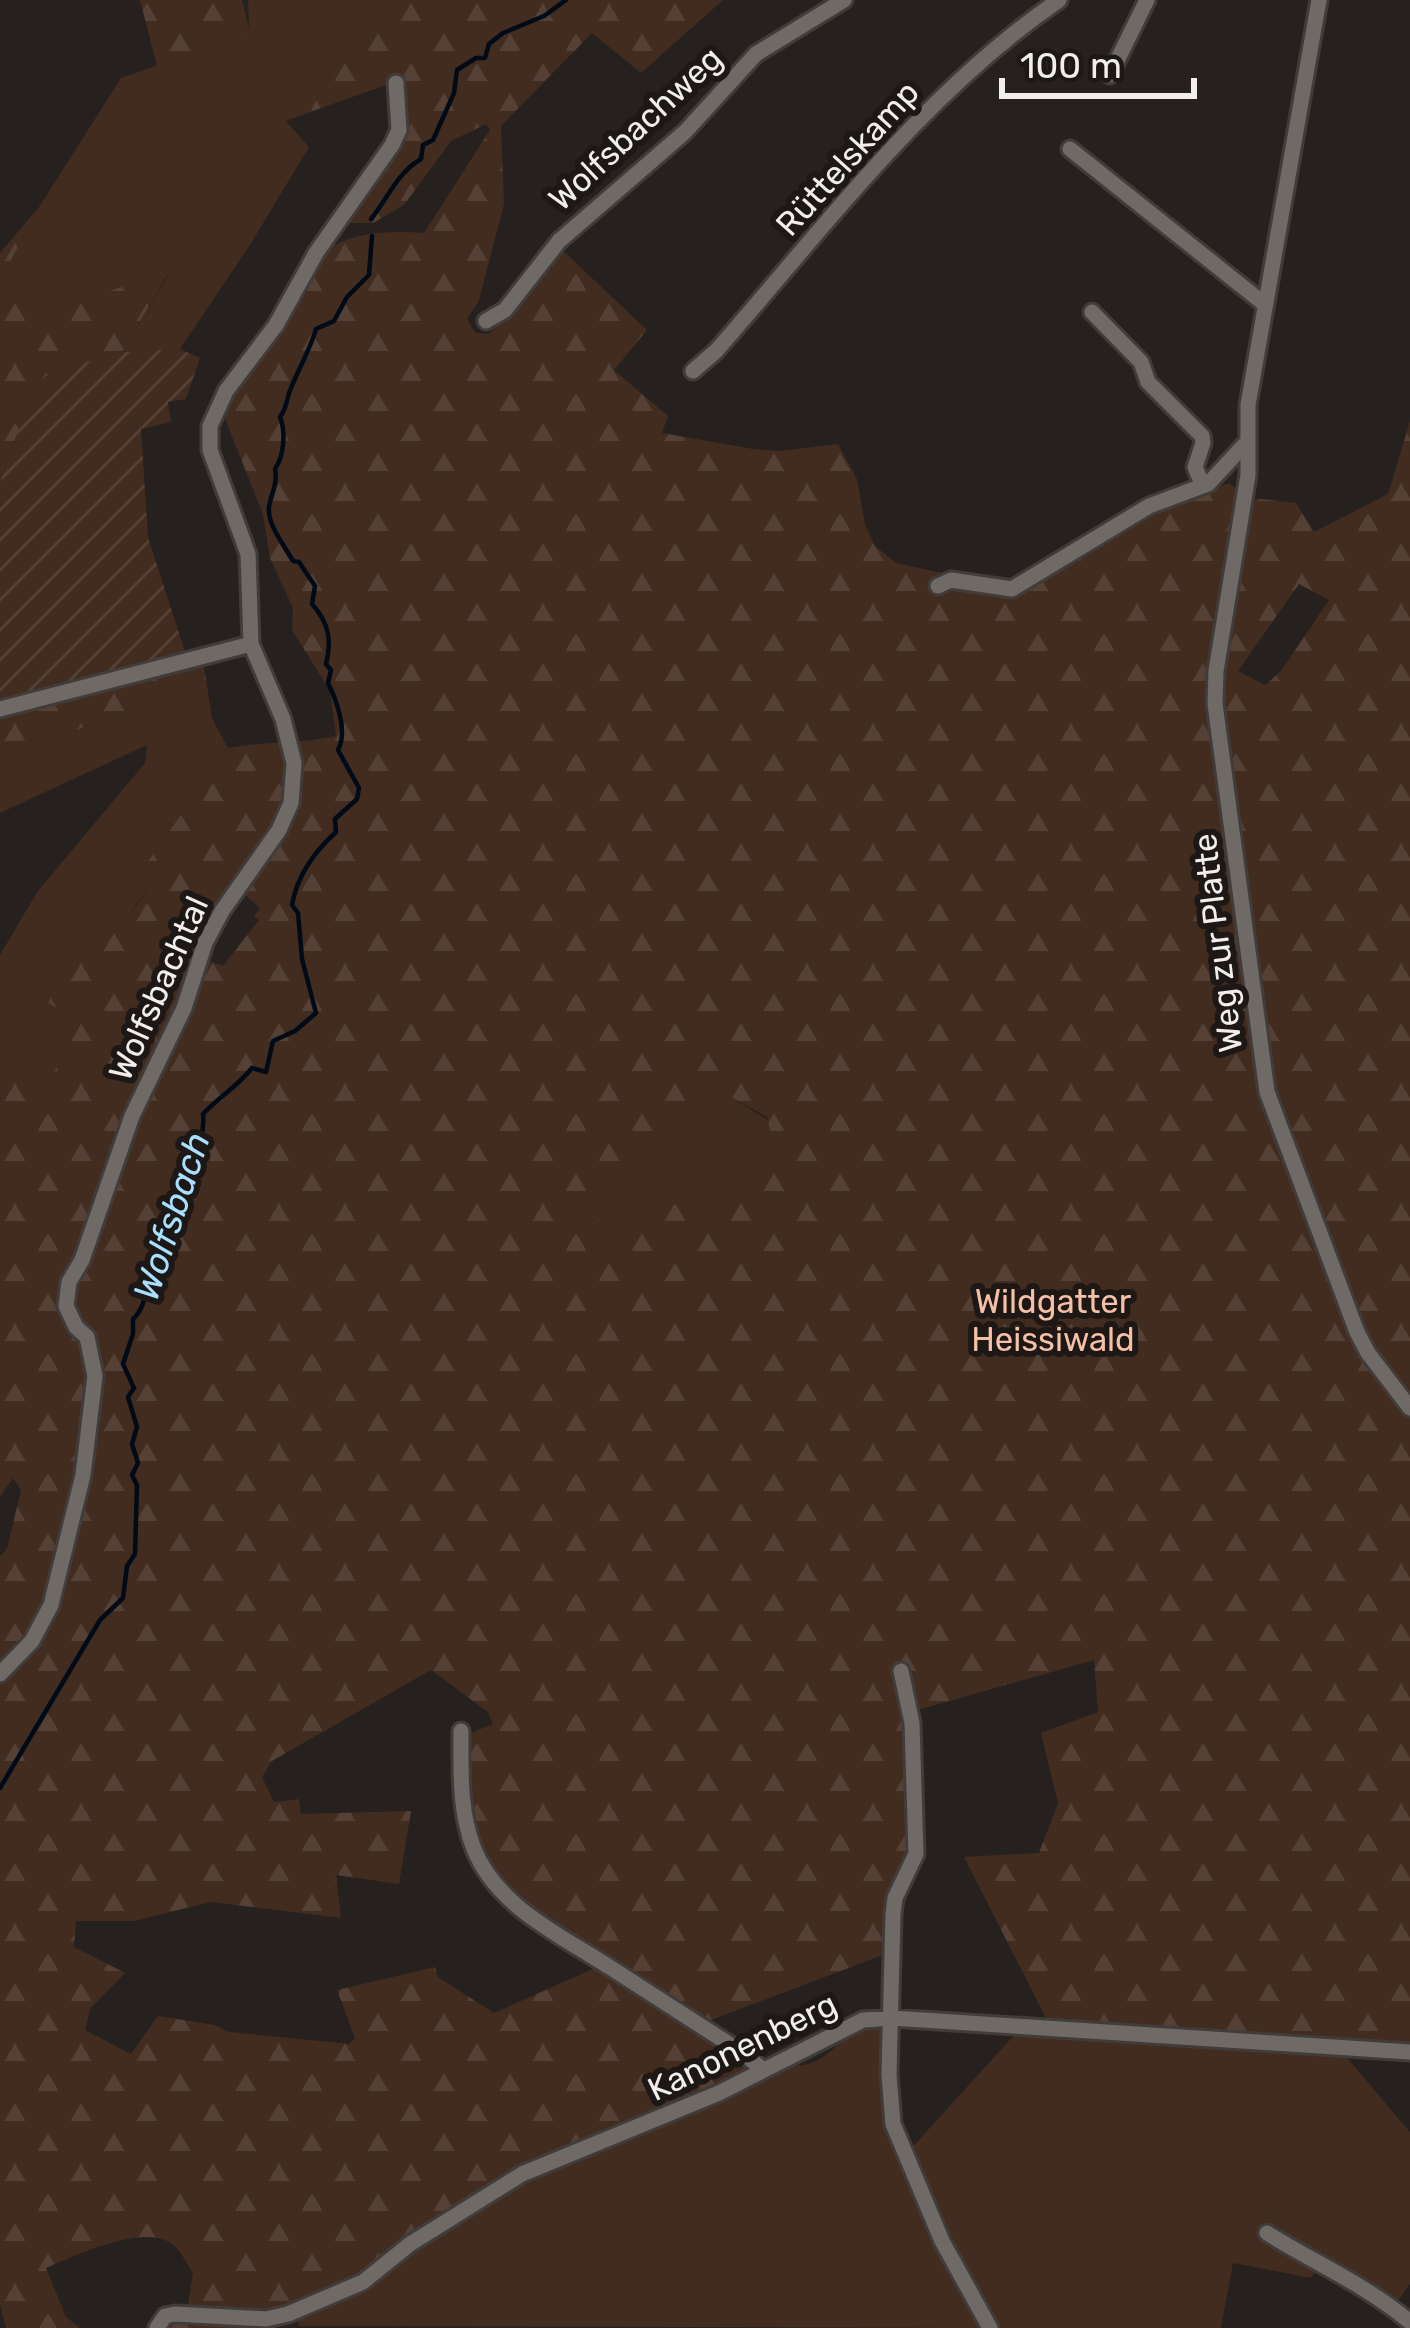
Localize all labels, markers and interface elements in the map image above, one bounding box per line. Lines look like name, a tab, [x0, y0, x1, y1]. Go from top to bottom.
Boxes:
scale bar	[1002, 24, 1194, 98]
street label: Wolfsbachweg	[541, 38, 730, 218]
text: 100 m	[1020, 44, 1122, 87]
street label: Rüttelskamp	[768, 73, 927, 244]
street label: Weg zur Platte	[1185, 831, 1250, 1055]
street label: Wolfsbachtal	[101, 890, 216, 1086]
water label: Wolfsbach	[124, 1127, 219, 1305]
park label: Wildgatter Heissiwald	[971, 1282, 1135, 1359]
street label: Kanonenberg	[641, 1984, 843, 2109]

